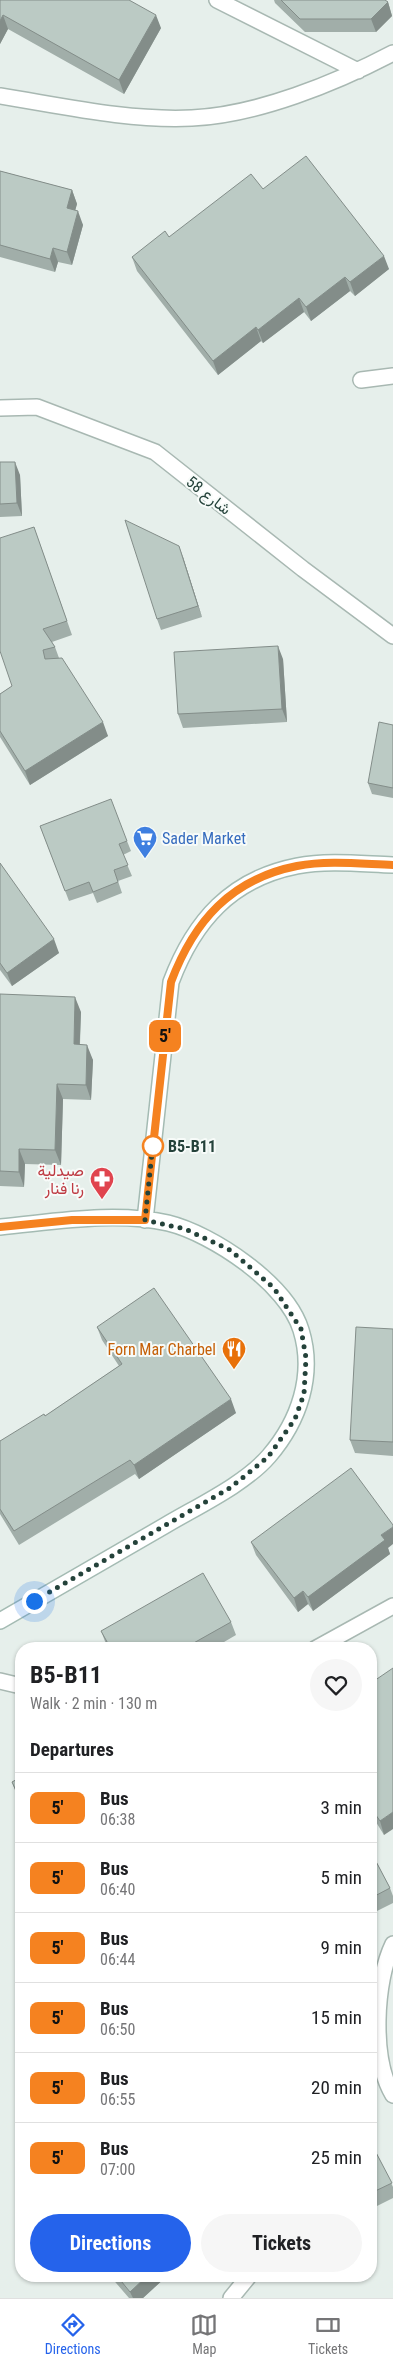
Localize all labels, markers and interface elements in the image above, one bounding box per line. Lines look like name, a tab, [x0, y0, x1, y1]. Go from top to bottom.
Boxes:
street label: شارع 58	[181, 472, 235, 520]
supermarket icon: Sader Market	[132, 825, 158, 859]
place label: Sader Market	[162, 829, 246, 848]
line badge: 5'	[142, 1020, 188, 1052]
text: 5'	[159, 1025, 171, 1046]
marker: B5-B11	[142, 1135, 164, 1157]
place label: B5-B11	[168, 1137, 216, 1156]
place label: صيدلية رنا فنار	[38, 1161, 84, 1199]
pharmacy icon: صيدلية رنا فنار	[89, 1166, 115, 1200]
restaurant icon: Forn Mar Charbel	[221, 1336, 247, 1370]
place label: Forn Mar Charbel	[107, 1340, 216, 1359]
your location	[22, 1589, 47, 1614]
button: heart	[310, 1659, 362, 1711]
text: B5-B11	[30, 1661, 102, 1689]
text: Walk · 2 min · 130 m	[30, 1694, 157, 1713]
text: Departures	[30, 1738, 114, 1761]
text: Bus	[100, 1787, 129, 1810]
text: 3 min	[320, 1796, 362, 1819]
text: 5'	[51, 1797, 64, 1818]
text: 06:38	[100, 1810, 135, 1829]
text: Bus	[100, 1857, 129, 1880]
text: 5 min	[320, 1866, 362, 1889]
text: 5'	[51, 1867, 64, 1888]
text: 06:40	[100, 1880, 135, 1899]
text: Bus	[100, 1927, 129, 1950]
text: 9 min	[320, 1936, 362, 1959]
text: 5'	[51, 1937, 64, 1958]
text: 06:44	[100, 1950, 135, 1969]
text: Bus	[100, 1997, 129, 2020]
text: 15 min	[311, 2006, 362, 2029]
text: 5'	[51, 2007, 64, 2028]
text: 06:50	[100, 2020, 135, 2039]
text: Bus	[100, 2067, 129, 2090]
text: 20 min	[311, 2076, 362, 2099]
text: 5'	[51, 2077, 64, 2098]
text: 06:55	[100, 2090, 135, 2109]
text: Bus	[100, 2137, 129, 2160]
text: 25 min	[311, 2146, 362, 2169]
text: 5'	[51, 2147, 64, 2168]
text: 07:00	[100, 2160, 135, 2179]
button: Directions	[30, 2214, 191, 2272]
button: Tickets	[201, 2214, 362, 2272]
tab: Directions	[45, 2311, 101, 2357]
tab: Map	[190, 2311, 218, 2357]
tab: Tickets	[308, 2311, 348, 2357]

